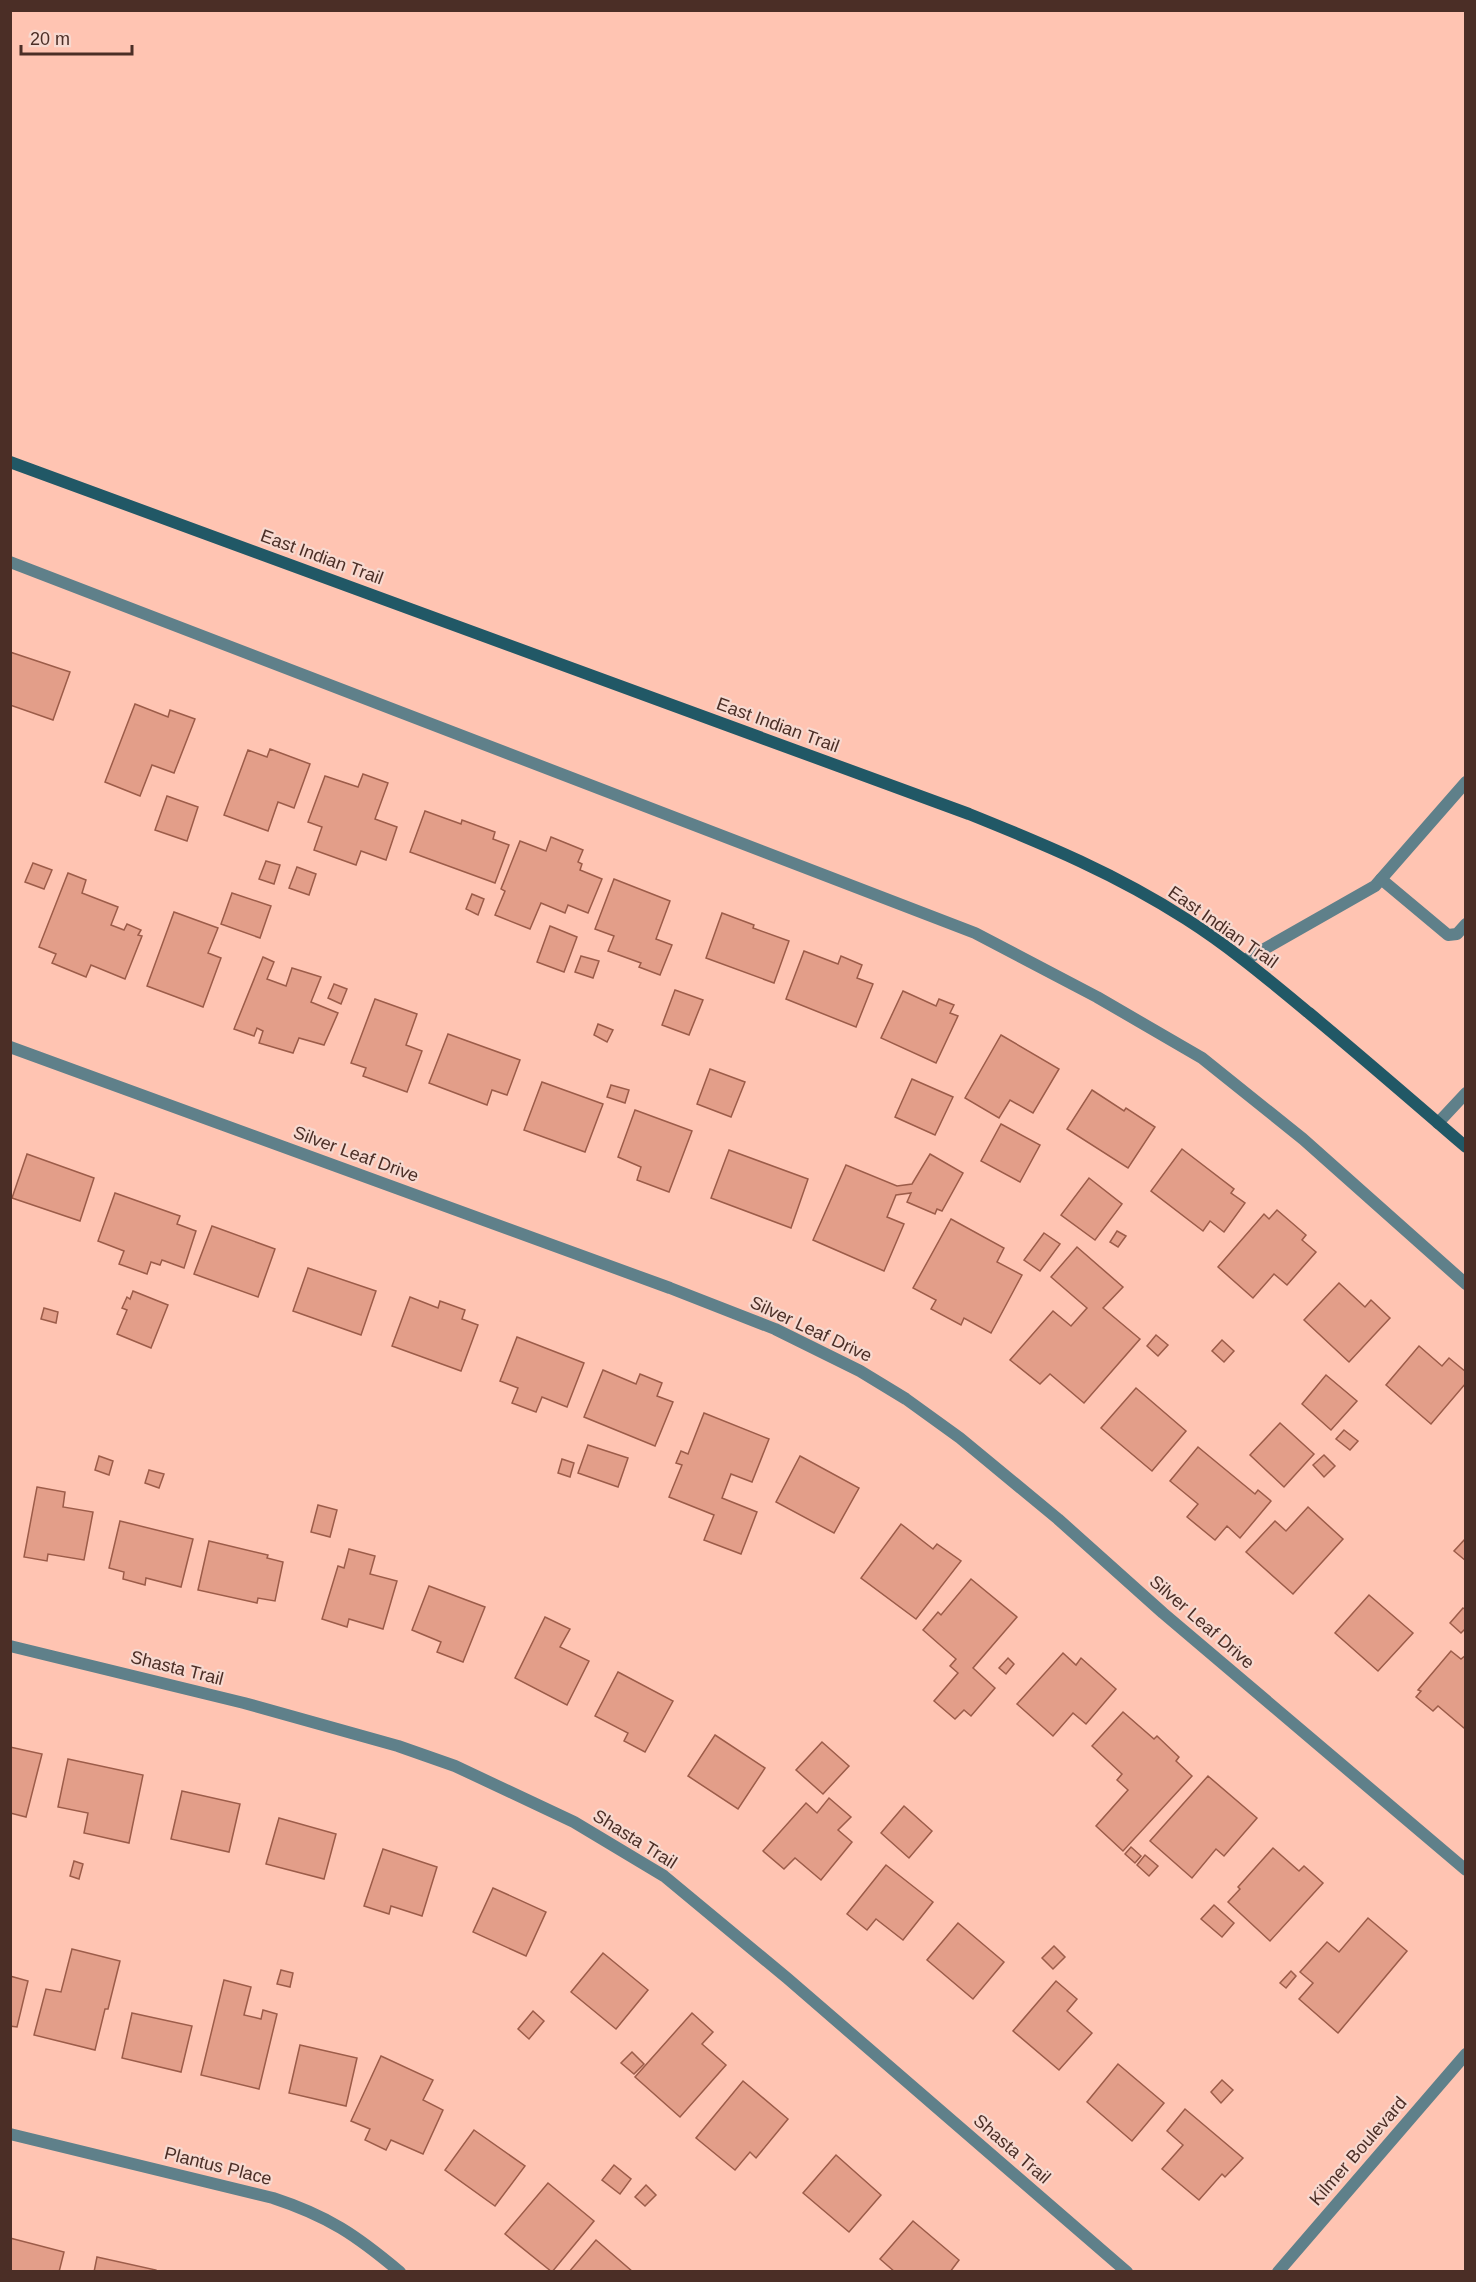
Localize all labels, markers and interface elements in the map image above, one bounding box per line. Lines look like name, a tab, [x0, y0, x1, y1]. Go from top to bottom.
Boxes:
scale bar	[21, 18, 132, 56]
text: 20 m	[30, 29, 70, 49]
street label: East Indian Trail	[258, 526, 386, 588]
street label: East Indian Trail	[714, 694, 842, 756]
street label: East Indian Trail	[1164, 882, 1282, 972]
street label: Silver Leaf Drive	[291, 1122, 421, 1186]
street label: Silver Leaf Drive	[747, 1292, 875, 1366]
street label: Silver Leaf Drive	[1146, 1571, 1258, 1673]
street label: Shasta Trail	[128, 1647, 226, 1689]
street label: Shasta Trail	[589, 1805, 681, 1873]
street label: Kilmer Boulevard	[1305, 2093, 1411, 2209]
street label: Shasta Trail	[970, 2110, 1054, 2188]
street label: Plantus Place	[162, 2143, 274, 2189]

